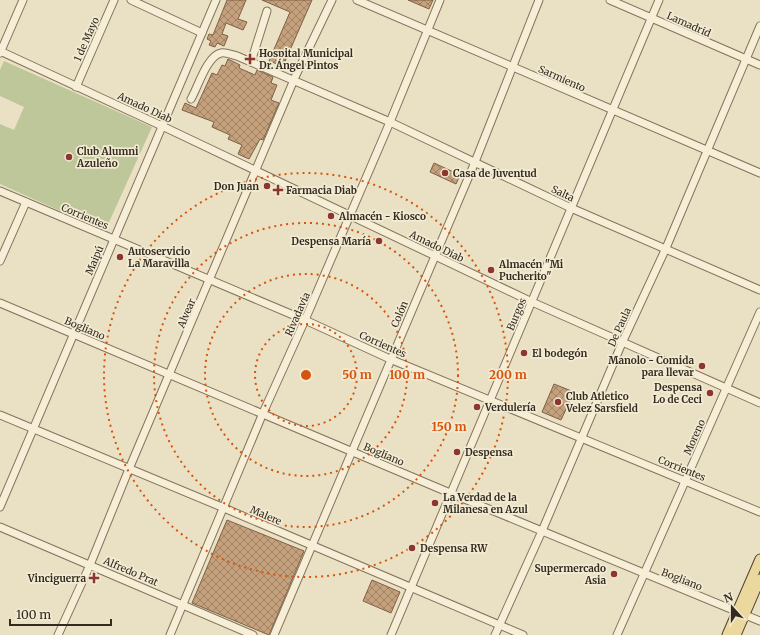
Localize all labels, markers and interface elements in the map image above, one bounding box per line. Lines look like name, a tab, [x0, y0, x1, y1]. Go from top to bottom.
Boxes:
street label: Lamadrid	[665, 9, 713, 40]
street label: 1 de Mayo	[71, 15, 102, 63]
place label: Hospital Municipal Dr. Ángel Pintos	[259, 47, 354, 72]
marker: Hospital Municipal Dr. Ángel Pintos	[244, 53, 256, 65]
street label: Sarmiento	[536, 62, 588, 95]
street label: Amado Diab	[115, 89, 174, 126]
place label: Club Alumni Azuleño	[76, 145, 139, 170]
marker: Club Alumni Azuleño	[64, 152, 74, 162]
place label: Casa de Juventud	[453, 167, 537, 180]
marker: Casa de Juventud	[440, 168, 450, 178]
place label: Don Juan	[214, 180, 259, 193]
marker: Don Juan	[262, 181, 272, 191]
street label: Salta	[549, 183, 577, 205]
place label: Farmacia Diab	[286, 184, 357, 197]
marker: Farmacia Diab	[273, 185, 283, 195]
street label: Corrientes	[59, 201, 110, 232]
place label: Almacén - Kiosco	[338, 210, 426, 223]
marker: Almacén - Kiosco	[326, 211, 336, 221]
street label: Amado Diab	[407, 227, 466, 265]
place label: Despensa María	[291, 235, 371, 248]
marker: Despensa María	[374, 236, 384, 246]
street label: Maipú	[82, 243, 106, 277]
place label: Autoservicio La Maravilla	[127, 245, 190, 270]
marker: Autoservicio La Maravilla	[115, 252, 125, 262]
place label: Almacén "Mi Pucherito"	[498, 258, 564, 283]
marker: Almacén "Mi Pucherito"	[486, 265, 496, 275]
street label: Rivadavia	[282, 290, 313, 338]
street label: Alvear	[174, 296, 199, 331]
street label: Burgos	[504, 296, 529, 332]
street label: Colón	[388, 299, 411, 329]
street label: De Paula	[605, 305, 634, 349]
street label: Bogliano	[62, 314, 107, 343]
street label: Corrientes	[357, 328, 408, 361]
place label: El bodegón	[532, 347, 587, 360]
marker: El bodegón	[519, 348, 529, 358]
place label: Manolo - Comida para llevar	[608, 354, 694, 379]
marker: Manolo - Comida para llevar	[697, 361, 707, 371]
text: 50 m	[342, 367, 372, 382]
text: 100 m	[389, 367, 425, 382]
text: 200 m	[489, 367, 527, 382]
centre of rings	[299, 368, 313, 382]
place label: Despensa Lo de Ceci	[653, 381, 703, 406]
marker: Despensa Lo de Ceci	[705, 388, 715, 398]
place label: Club Atletico Velez Sarsfield	[565, 390, 638, 415]
marker: Club Atletico Velez Sarsfield	[553, 397, 563, 407]
place label: Verdulería	[484, 401, 536, 414]
marker: Verdulería	[472, 402, 482, 412]
street label: Moreno	[681, 417, 708, 457]
text: 150 m	[432, 419, 467, 434]
street label: Bogliano	[361, 440, 406, 469]
place label: Despensa	[465, 446, 513, 459]
marker: Despensa	[452, 447, 462, 457]
street label: Corrientes	[656, 453, 708, 484]
place label: La Verdad de la Milanesa en Azul	[443, 491, 529, 516]
marker: La Verdad de la Milanesa en Azul	[430, 498, 440, 508]
street label: Malere	[248, 503, 284, 528]
place label: Despensa RW	[420, 542, 488, 555]
marker: Despensa RW	[407, 543, 417, 553]
street label: Alfredo Prat	[101, 554, 160, 589]
place label: Supermercado Asia	[534, 562, 606, 587]
street label: Bogliano	[659, 565, 704, 594]
marker: Supermercado Asia	[609, 569, 619, 579]
place label: Vinciguerra	[27, 572, 86, 585]
marker: Vinciguerra	[89, 573, 99, 583]
north arrow	[712, 587, 752, 627]
text: N	[722, 589, 735, 606]
scale bar	[10, 601, 111, 627]
text: 100 m	[16, 607, 51, 622]

